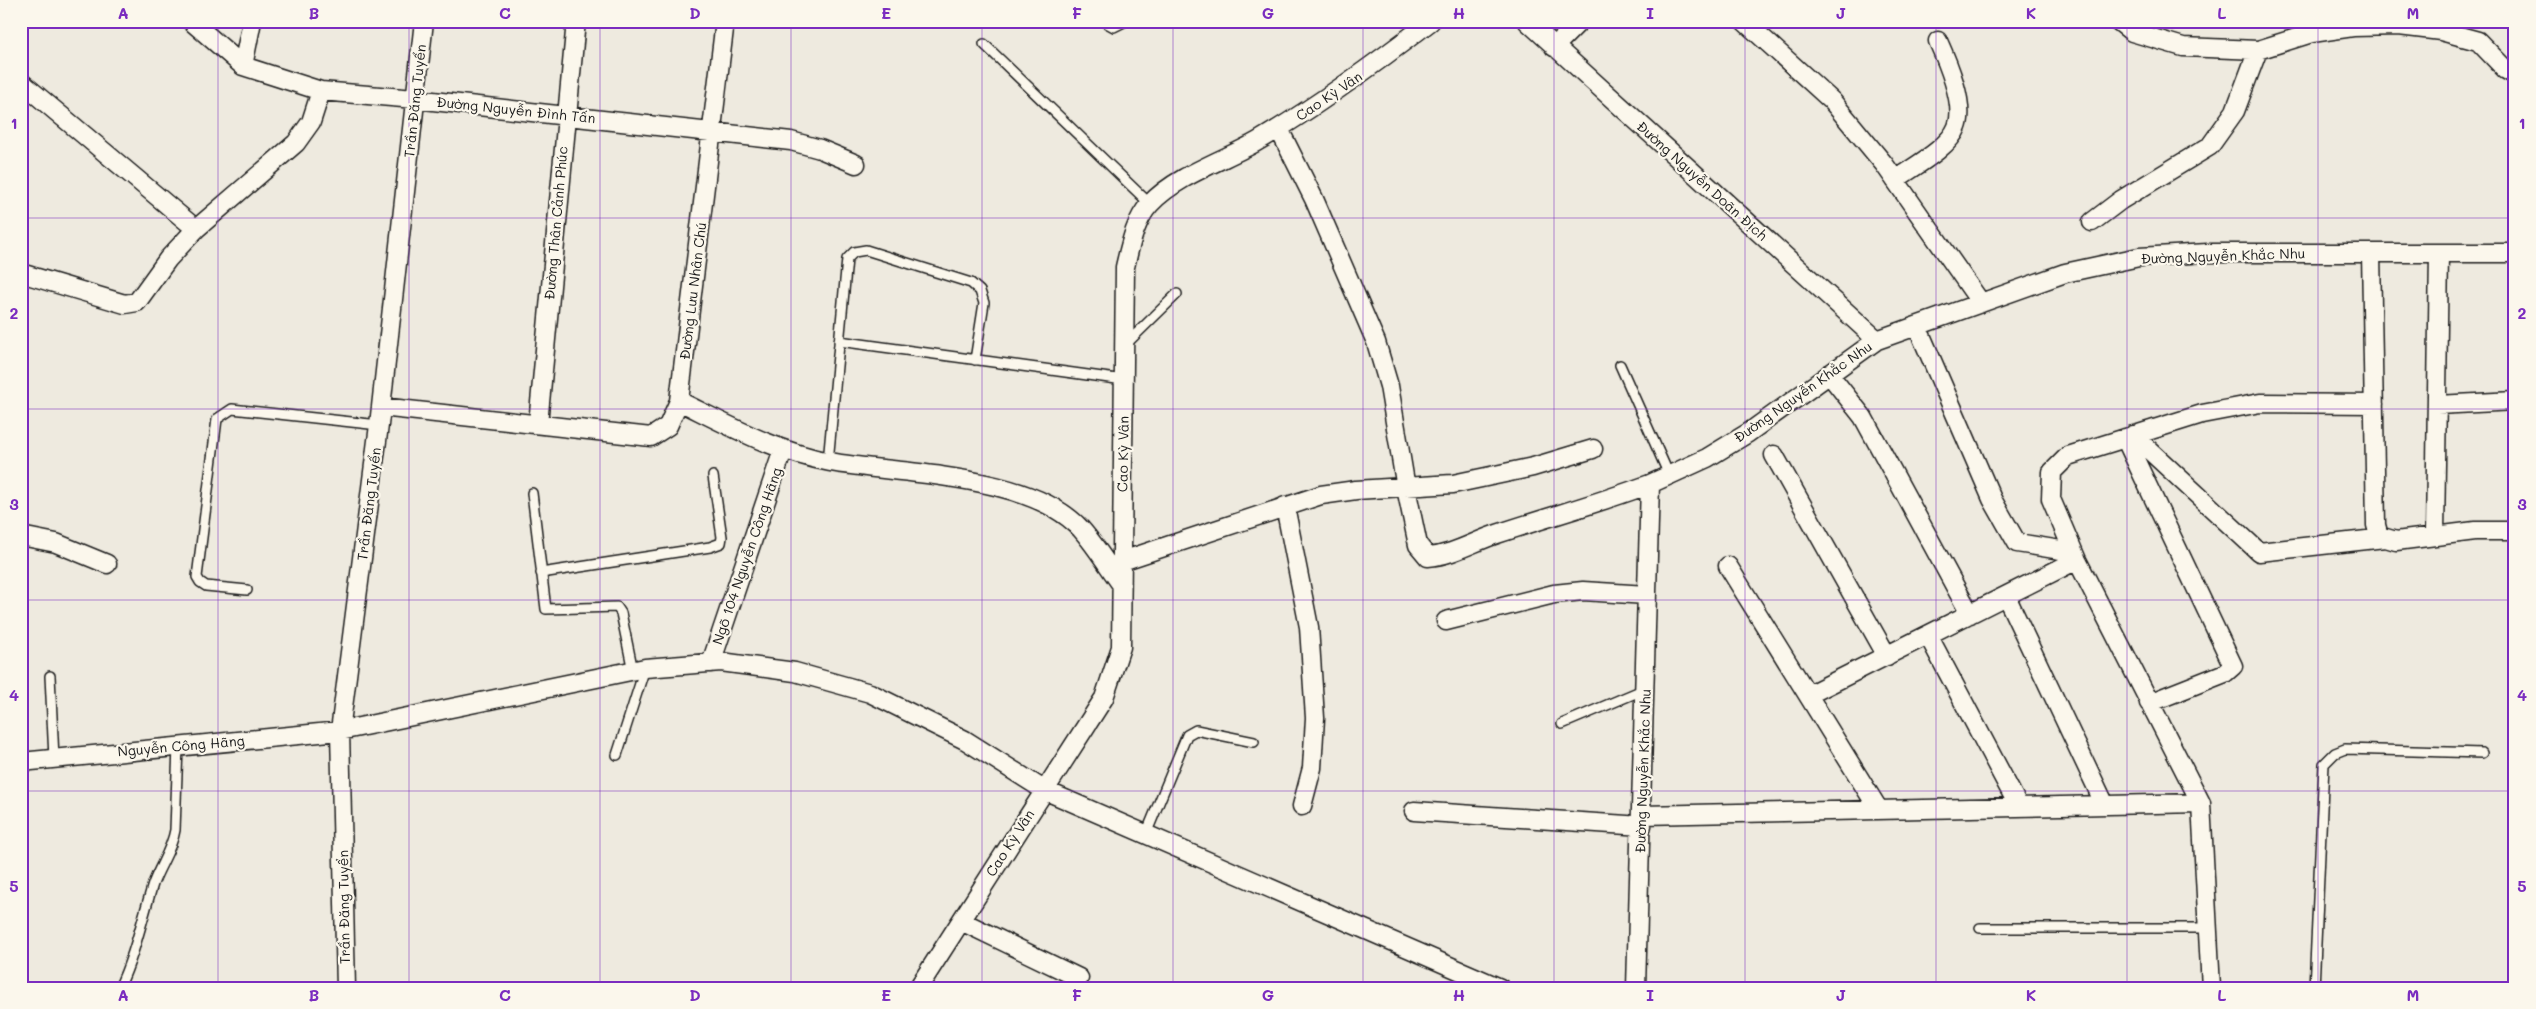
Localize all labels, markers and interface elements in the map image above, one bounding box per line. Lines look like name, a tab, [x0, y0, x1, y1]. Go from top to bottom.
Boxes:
text: A	[117, 2, 129, 23]
text: B	[309, 2, 319, 23]
text: C	[499, 2, 511, 23]
text: D	[689, 2, 701, 23]
text: E	[881, 2, 891, 23]
text: F	[1072, 2, 1082, 23]
text: G	[1262, 2, 1274, 23]
text: H	[1453, 2, 1465, 23]
text: I	[1646, 2, 1654, 23]
text: J	[1836, 2, 1846, 23]
text: K	[2026, 2, 2036, 23]
text: L	[2217, 2, 2227, 23]
text: M	[2407, 2, 2419, 23]
street label: Trần Đăng Tuyển	[399, 43, 430, 159]
street label: Cao Kỳ Vân	[1292, 66, 1366, 125]
street label: Đường Nguyễn Đình Tấn	[436, 92, 596, 127]
text: 1	[10, 112, 18, 133]
text: 1	[2518, 112, 2526, 133]
street label: Đường Nguyễn Doãn Địch	[1633, 117, 1772, 245]
street label: Đường Thân Cảnh Phúc	[539, 145, 572, 301]
street label: Đường Lưu Nhân Chú	[675, 221, 710, 361]
street label: Đường Nguyễn Khắc Nhu	[2140, 243, 2305, 268]
text: 2	[10, 302, 19, 323]
text: 2	[2518, 302, 2527, 323]
street label: Đường Nguyễn Khắc Nhu	[1730, 337, 1876, 447]
street label: Cao Kỳ Vân	[1112, 416, 1133, 492]
street label: Trần Đăng Tuyển	[352, 446, 385, 562]
street label: Ngõ 104 Nguyễn Công Hãng	[707, 465, 786, 647]
text: 3	[9, 493, 19, 514]
text: 3	[2517, 493, 2527, 514]
text: 4	[9, 684, 19, 705]
text: 4	[2517, 684, 2527, 705]
street label: Đường Nguyễn Khắc Nhu	[1630, 688, 1655, 853]
street label: Nguyễn Công Hãng	[117, 730, 245, 761]
street label: Cao Kỳ Vân	[981, 806, 1038, 880]
street label: Trần Đăng Tuyển	[333, 850, 354, 964]
text: 5	[9, 875, 19, 896]
text: 5	[2517, 875, 2527, 896]
text: A	[117, 984, 129, 1005]
text: B	[309, 984, 319, 1005]
text: C	[499, 984, 511, 1005]
text: D	[689, 984, 701, 1005]
text: E	[881, 984, 891, 1005]
text: F	[1072, 984, 1082, 1005]
text: G	[1262, 984, 1274, 1005]
text: H	[1453, 984, 1465, 1005]
text: I	[1646, 984, 1654, 1005]
text: J	[1836, 984, 1846, 1005]
text: K	[2026, 984, 2036, 1005]
text: L	[2217, 984, 2227, 1005]
text: M	[2407, 984, 2419, 1005]

